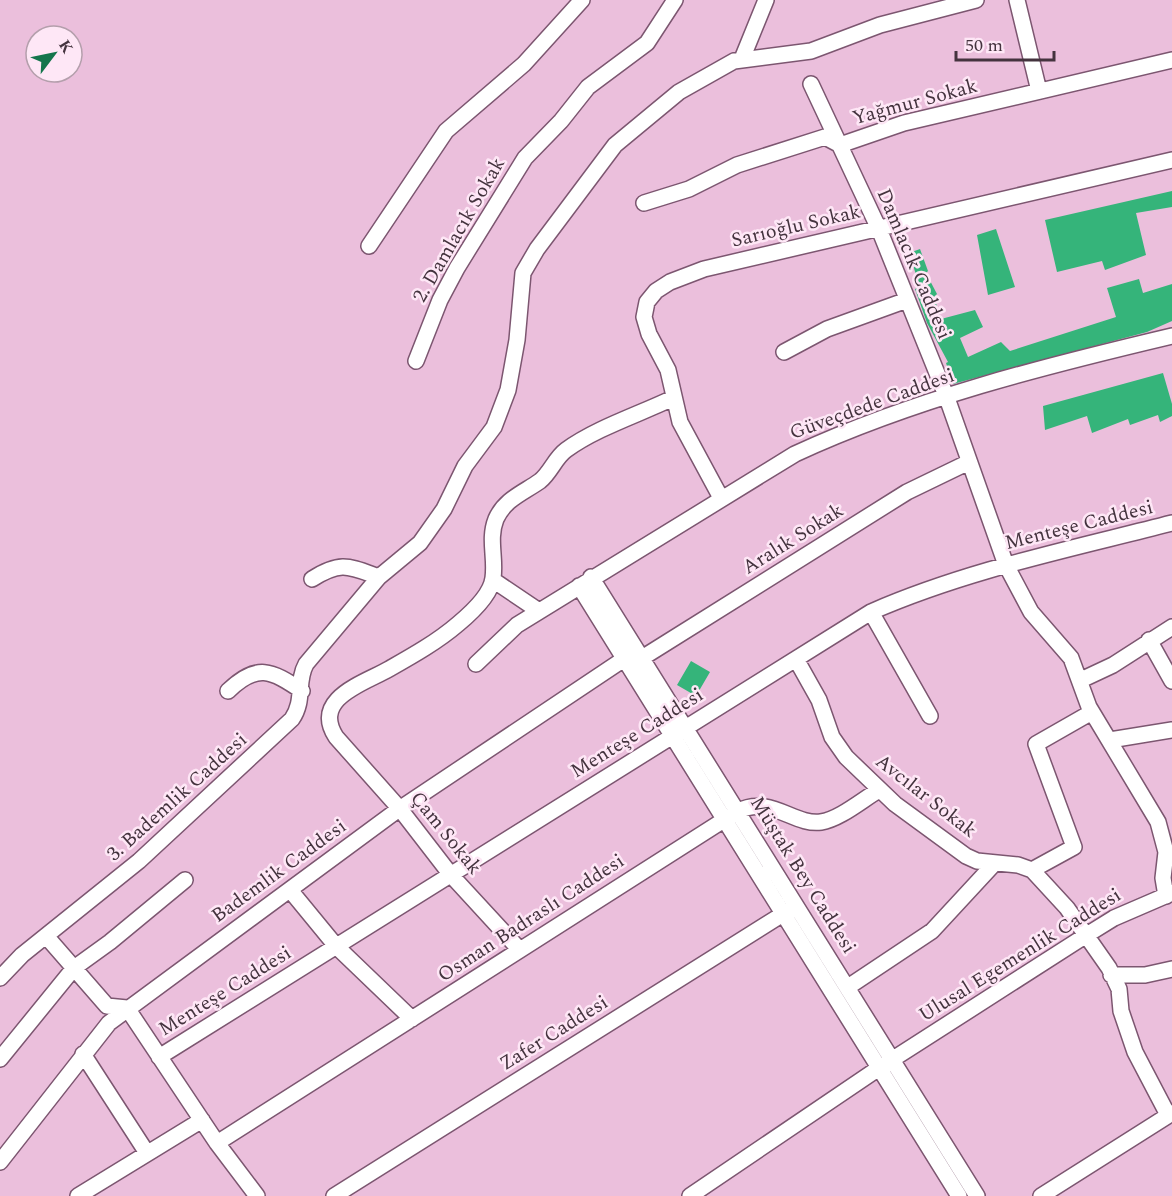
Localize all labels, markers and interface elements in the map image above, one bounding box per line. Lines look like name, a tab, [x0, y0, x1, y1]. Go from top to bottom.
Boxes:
north arrow	[24, 24, 84, 84]
scale bar	[956, 24, 1054, 62]
text: 50 m	[965, 32, 1003, 59]
text: K	[52, 35, 80, 59]
street label: Yağmur Sokak	[849, 71, 981, 133]
street label: 2. Damlacık Sokak	[405, 152, 513, 308]
street label: Damlacık Caddesi	[869, 184, 959, 344]
street label: Sarıoğlu Sokak	[728, 197, 864, 255]
street label: Güveçdede Caddesi	[785, 360, 959, 448]
street label: Menteşe Caddesi	[1002, 492, 1156, 558]
street label: Aralık Sokak	[736, 496, 850, 582]
street label: Menteşe Caddesi	[565, 680, 709, 786]
street label: 3. Bademlik Caddesi	[100, 725, 254, 869]
street label: Avcılar Sokak	[869, 747, 983, 845]
street label: Çam Sokak	[403, 785, 489, 881]
street label: Müştak Bey Caddesi	[742, 790, 864, 960]
street label: Bademlik Caddesi	[205, 812, 353, 930]
street label: Osman Badraslı Caddesi	[432, 846, 630, 990]
street label: Ulusal Egemenlik Caddesi	[913, 880, 1127, 1030]
street label: Menteşe Caddesi	[153, 938, 297, 1044]
street label: Zafer Caddesi	[494, 988, 614, 1078]

